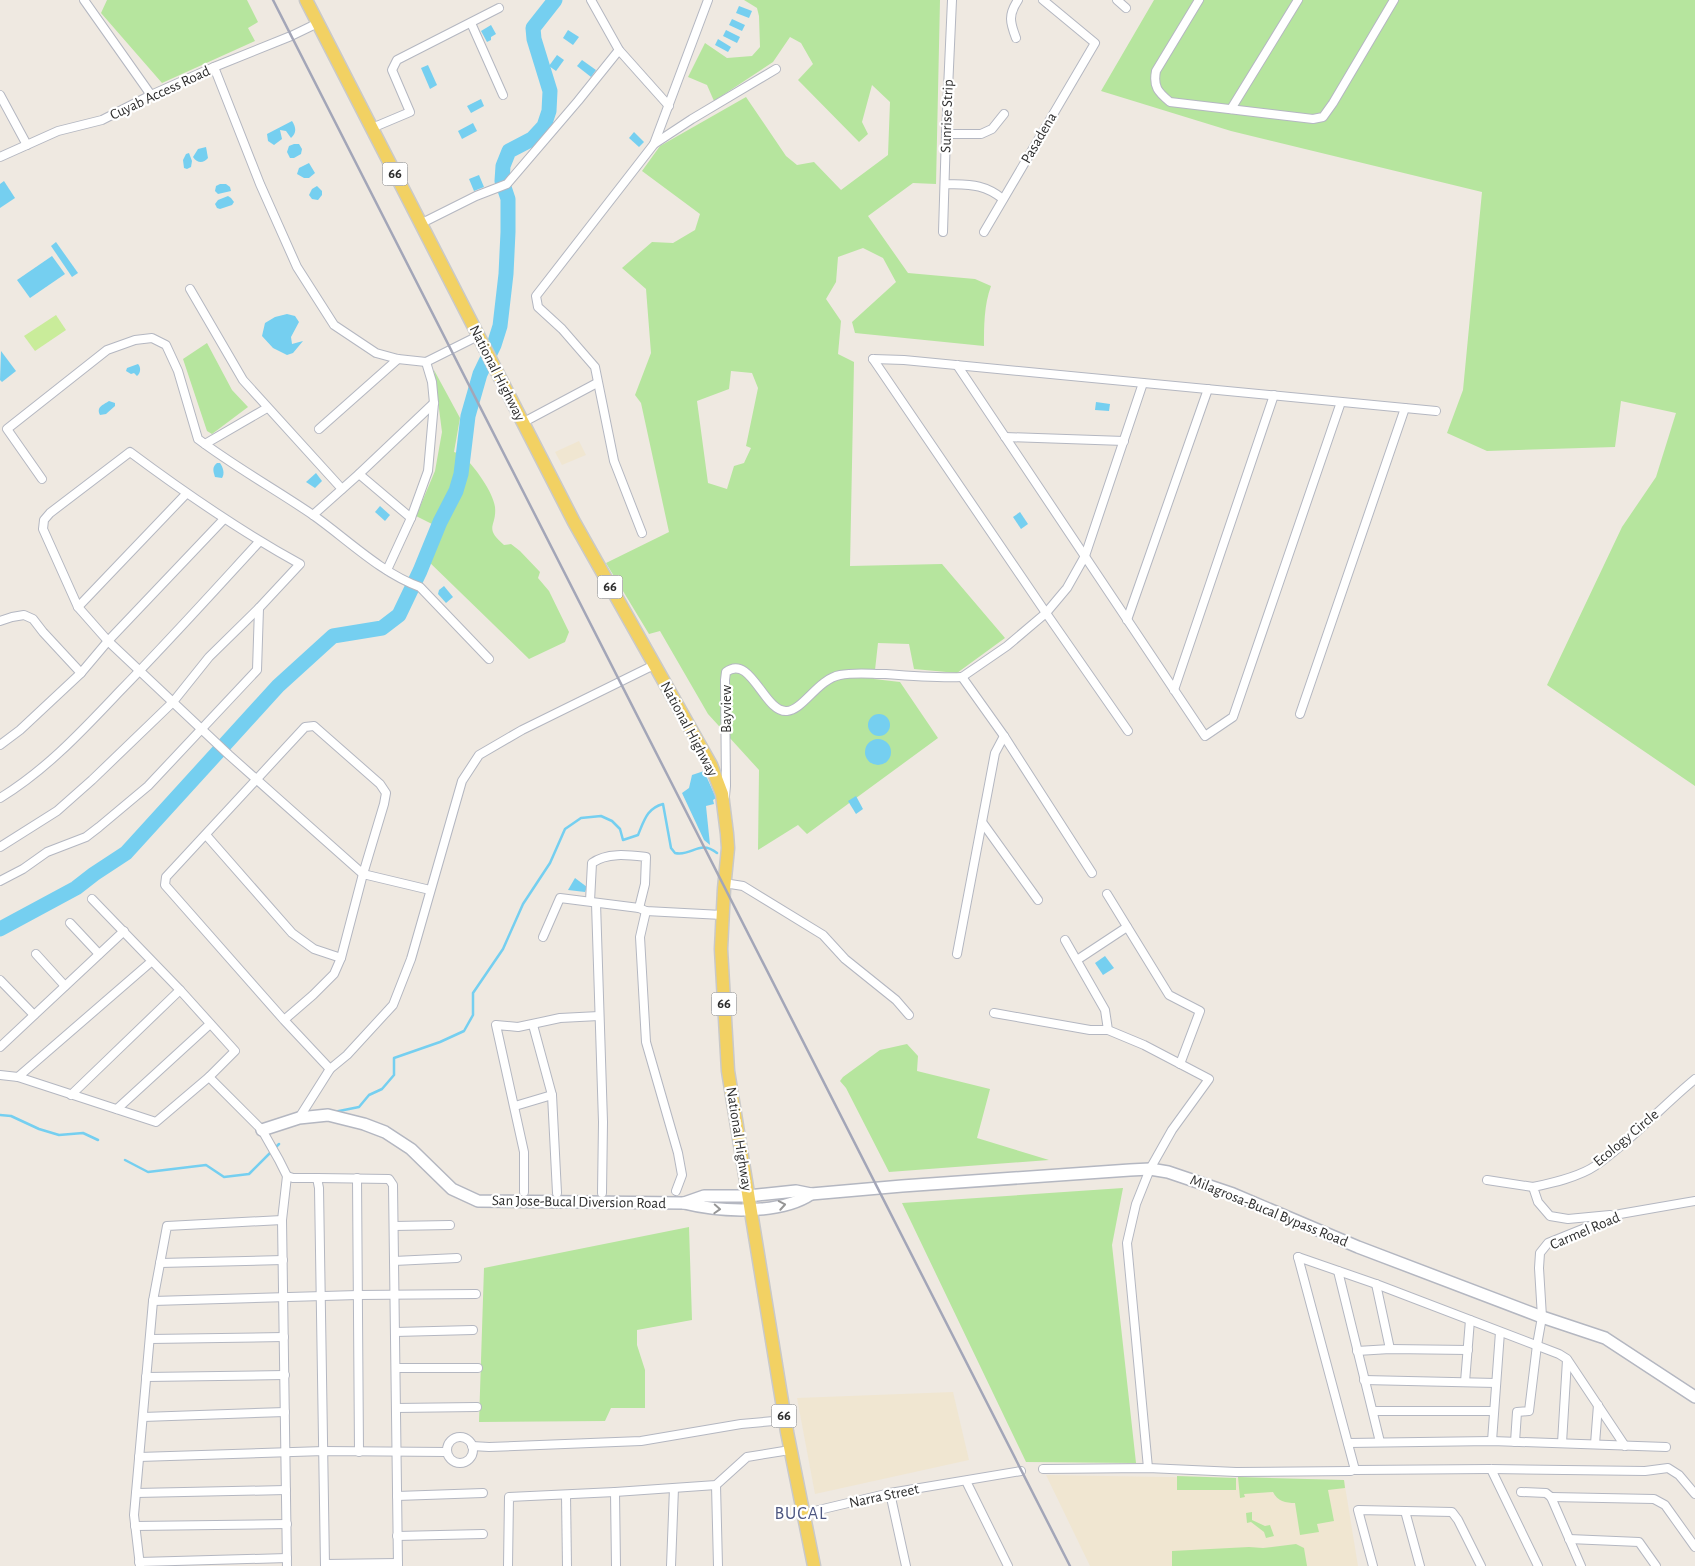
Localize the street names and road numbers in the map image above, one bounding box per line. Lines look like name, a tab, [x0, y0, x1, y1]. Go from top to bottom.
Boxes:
street label: Cuyab Access Road	[108, 63, 213, 123]
street label: Sunrise Strip	[938, 79, 956, 153]
street label: Pasadena	[1018, 110, 1060, 166]
road number: 66	[382, 162, 408, 185]
street label: National Highway	[466, 323, 528, 424]
road number: 66	[598, 576, 622, 598]
street label: National Highway	[658, 679, 721, 779]
street label: Bayview	[719, 685, 734, 733]
road number: 66	[712, 992, 736, 1016]
street label: National Highway	[723, 1086, 755, 1193]
street label: Ecology Circle	[1591, 1107, 1661, 1169]
street label: Milagrosa-Bucal Bypass Road	[1188, 1172, 1350, 1250]
street label: San Jose-Bucal Diversion Road	[492, 1193, 666, 1211]
street label: Carmel Road	[1548, 1209, 1622, 1252]
road number: 66	[772, 1404, 796, 1428]
street label: Narra Street	[848, 1481, 920, 1511]

